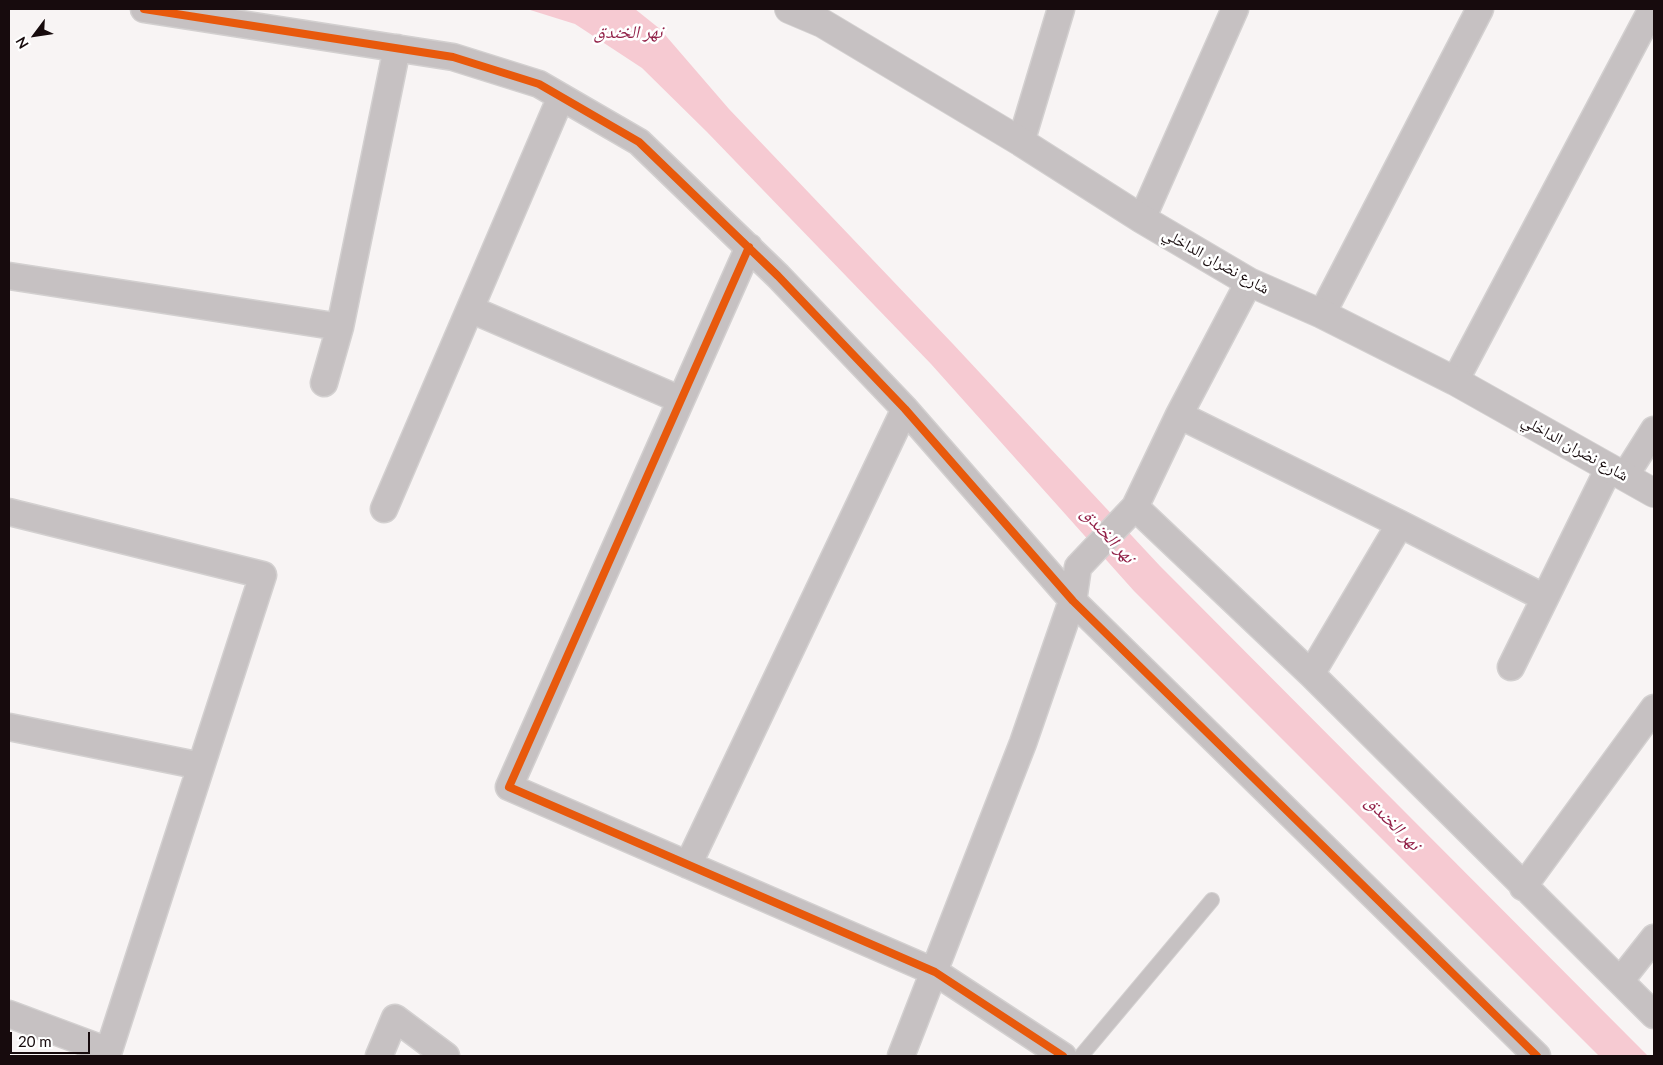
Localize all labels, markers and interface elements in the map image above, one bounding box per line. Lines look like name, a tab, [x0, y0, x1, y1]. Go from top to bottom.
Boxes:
north arrow	[10, 10, 60, 60]
water label: نهر الخندق	[594, 21, 662, 43]
text: N	[12, 34, 32, 52]
street label: شارع نضران الداخلي	[1159, 224, 1273, 298]
street label: شارع نضران الداخلي	[1518, 411, 1632, 485]
water label: نهر الخندق	[1077, 502, 1139, 568]
water label: نهر الخندق	[1361, 791, 1425, 855]
scale bar	[12, 1022, 92, 1054]
text: 20 m	[18, 1032, 52, 1050]

